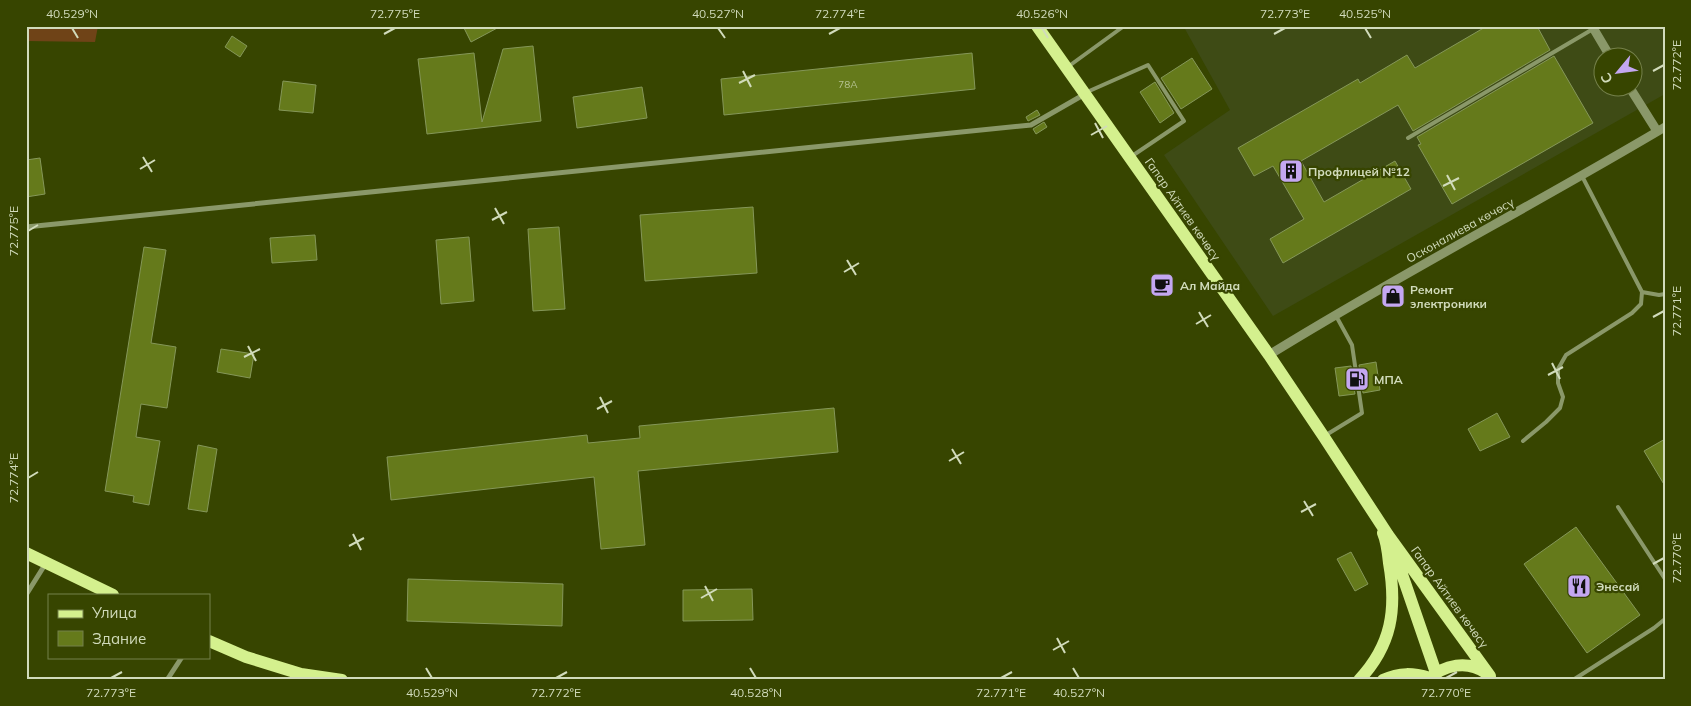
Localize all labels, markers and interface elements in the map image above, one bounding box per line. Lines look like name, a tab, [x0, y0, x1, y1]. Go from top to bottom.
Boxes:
text: 40.529°N	[46, 6, 98, 21]
text: 72.775°E	[370, 6, 420, 21]
text: 40.527°N	[692, 6, 744, 21]
text: 72.774°E	[815, 6, 865, 21]
text: 40.526°N	[1016, 6, 1068, 21]
text: 72.773°E	[1260, 6, 1310, 21]
text: 40.525°N	[1339, 6, 1391, 21]
text: 72.772°E	[1669, 40, 1684, 90]
north arrow	[1594, 48, 1644, 98]
text: С	[1596, 70, 1617, 87]
house number: 78А	[838, 78, 858, 91]
street label: Гапар Айтиев көчөсү	[1142, 155, 1224, 264]
building icon: Профлицей №12	[1278, 158, 1304, 184]
place label: Профлицей №12	[1308, 164, 1410, 179]
street label: Осконалиева көчөсү	[1403, 194, 1517, 266]
text: 72.775°E	[6, 206, 21, 256]
cafe icon: Ал Майда	[1149, 272, 1175, 298]
place label: Ал Майда	[1180, 278, 1240, 293]
place label: Ремонт электроники	[1410, 282, 1487, 311]
shop icon: Ремонт электроники	[1380, 283, 1406, 309]
text: 72.771°E	[1669, 286, 1684, 336]
fuel station icon: МПА	[1344, 366, 1370, 392]
place label: МПА	[1374, 372, 1403, 387]
text: 72.774°E	[6, 453, 21, 503]
text: 72.770°E	[1669, 533, 1684, 583]
street label: Гапар Айтиев көчөсү	[1408, 543, 1492, 651]
restaurant icon: Энесай	[1566, 573, 1592, 599]
place label: Энесай	[1596, 579, 1640, 594]
legend	[48, 594, 210, 658]
text: Улица	[91, 603, 137, 622]
text: Здание	[92, 629, 146, 648]
text: 72.773°E	[86, 685, 136, 700]
text: 40.529°N	[406, 685, 458, 700]
text: 72.772°E	[531, 685, 581, 700]
text: 40.528°N	[730, 685, 782, 700]
text: 72.771°E	[976, 685, 1026, 700]
text: 40.527°N	[1053, 685, 1105, 700]
text: 72.770°E	[1421, 685, 1471, 700]

